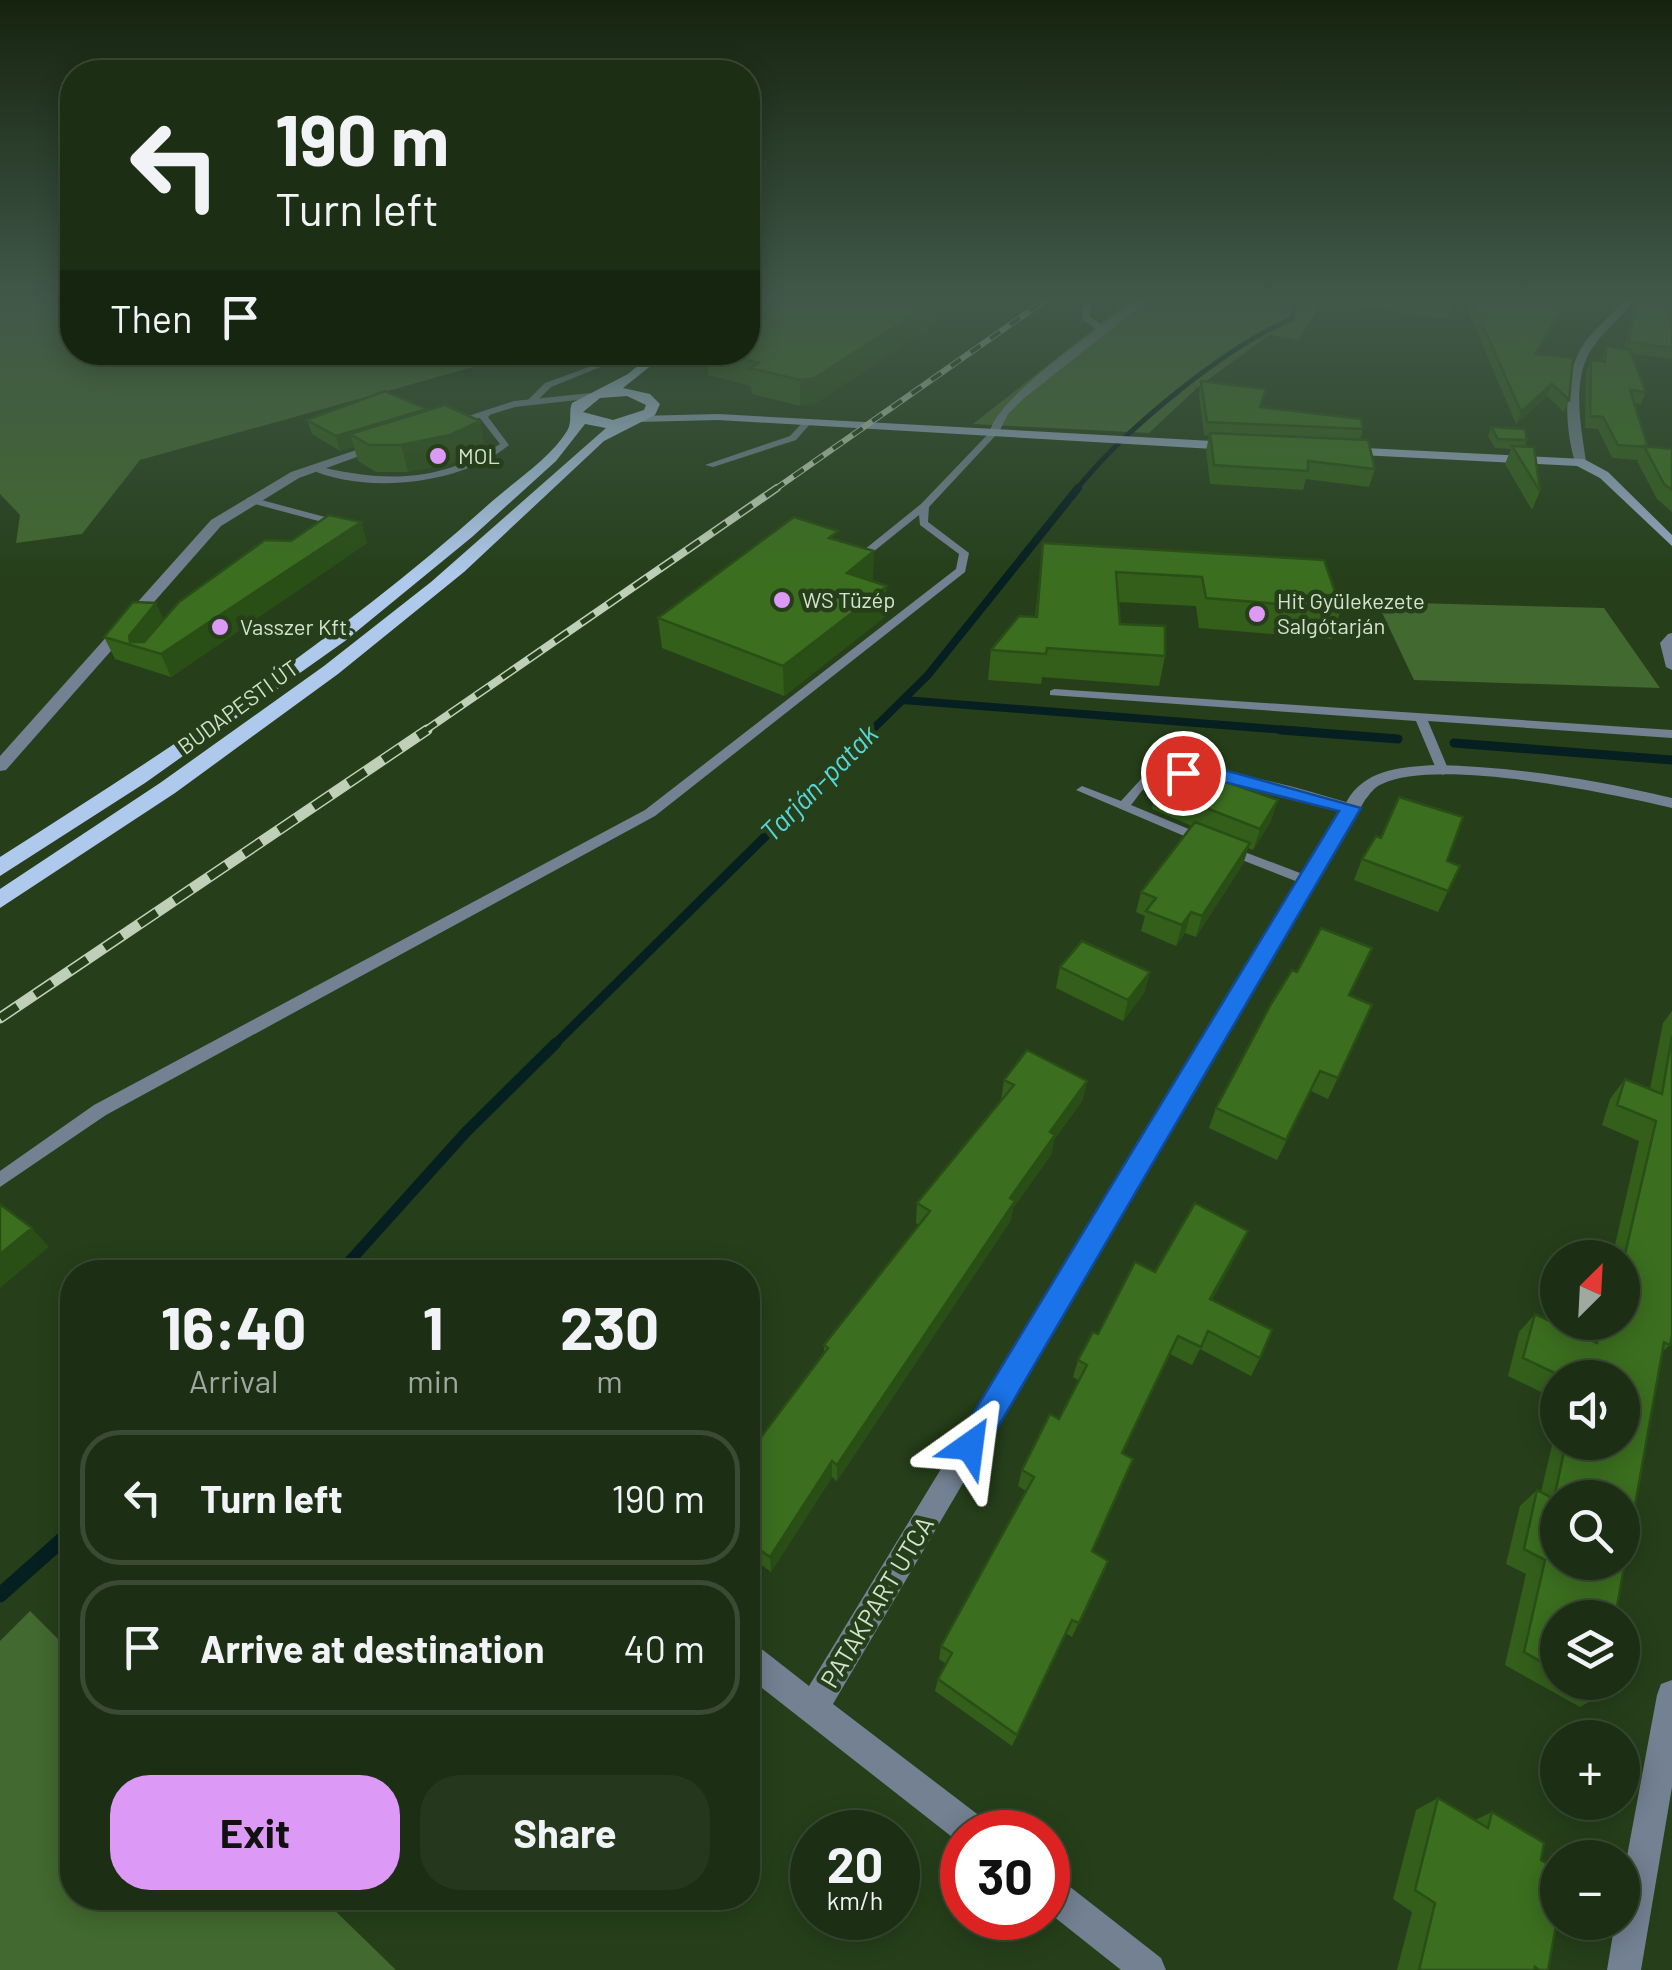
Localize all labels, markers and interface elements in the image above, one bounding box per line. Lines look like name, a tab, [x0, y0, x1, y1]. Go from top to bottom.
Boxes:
text: 190 m	[275, 96, 449, 180]
icon: left	[110, 100, 240, 230]
text: Turn left	[275, 181, 439, 235]
icon: arrive	[213, 290, 268, 345]
text: Then	[110, 295, 193, 341]
place label: MOL	[458, 442, 500, 468]
marker: MOL	[427, 445, 449, 467]
place label: WS Tüzép	[802, 586, 895, 612]
place label: Hit Gyülekezete Salgótarján	[1277, 587, 1425, 638]
marker: WS Tüzép	[771, 589, 793, 611]
marker: Hit Gyülekezete Salgótarján	[1246, 603, 1268, 625]
place label: Vasszer Kft.	[240, 613, 353, 639]
marker: Vasszer Kft.	[209, 616, 231, 638]
street label: BUDAPESTI ÚT	[172, 654, 303, 759]
water label: Tarján-patak	[752, 716, 884, 848]
pin	[1141, 731, 1226, 816]
icon: arrive	[1156, 746, 1211, 801]
north arrow	[1540, 1240, 1640, 1340]
map controls	[1540, 1240, 1640, 1940]
text: 16:40	[161, 1290, 307, 1362]
text: 1	[423, 1290, 444, 1362]
text: 230	[560, 1290, 659, 1362]
button: sound	[1540, 1360, 1640, 1460]
text: Arrival	[189, 1361, 278, 1399]
text: min	[407, 1361, 459, 1399]
text: m	[596, 1361, 623, 1399]
position arrow	[918, 1394, 1022, 1498]
icon: left	[115, 1470, 170, 1525]
text: Turn left	[200, 1475, 343, 1521]
text: 190 m	[611, 1475, 705, 1521]
button: search	[1540, 1480, 1640, 1580]
street label: PATAKPART UTCA	[813, 1510, 939, 1693]
button: layers	[1540, 1600, 1640, 1700]
icon: arrive	[115, 1620, 170, 1675]
text: Arrive at destination	[200, 1625, 545, 1671]
text: 40 m	[624, 1625, 705, 1671]
button: +	[1540, 1720, 1640, 1820]
button: Exit	[110, 1775, 400, 1890]
button: Share	[420, 1775, 710, 1890]
speed limit sign: 30	[940, 1810, 1070, 1940]
text: 20	[827, 1833, 883, 1893]
button: −	[1540, 1840, 1640, 1940]
text: km/h	[827, 1885, 883, 1915]

